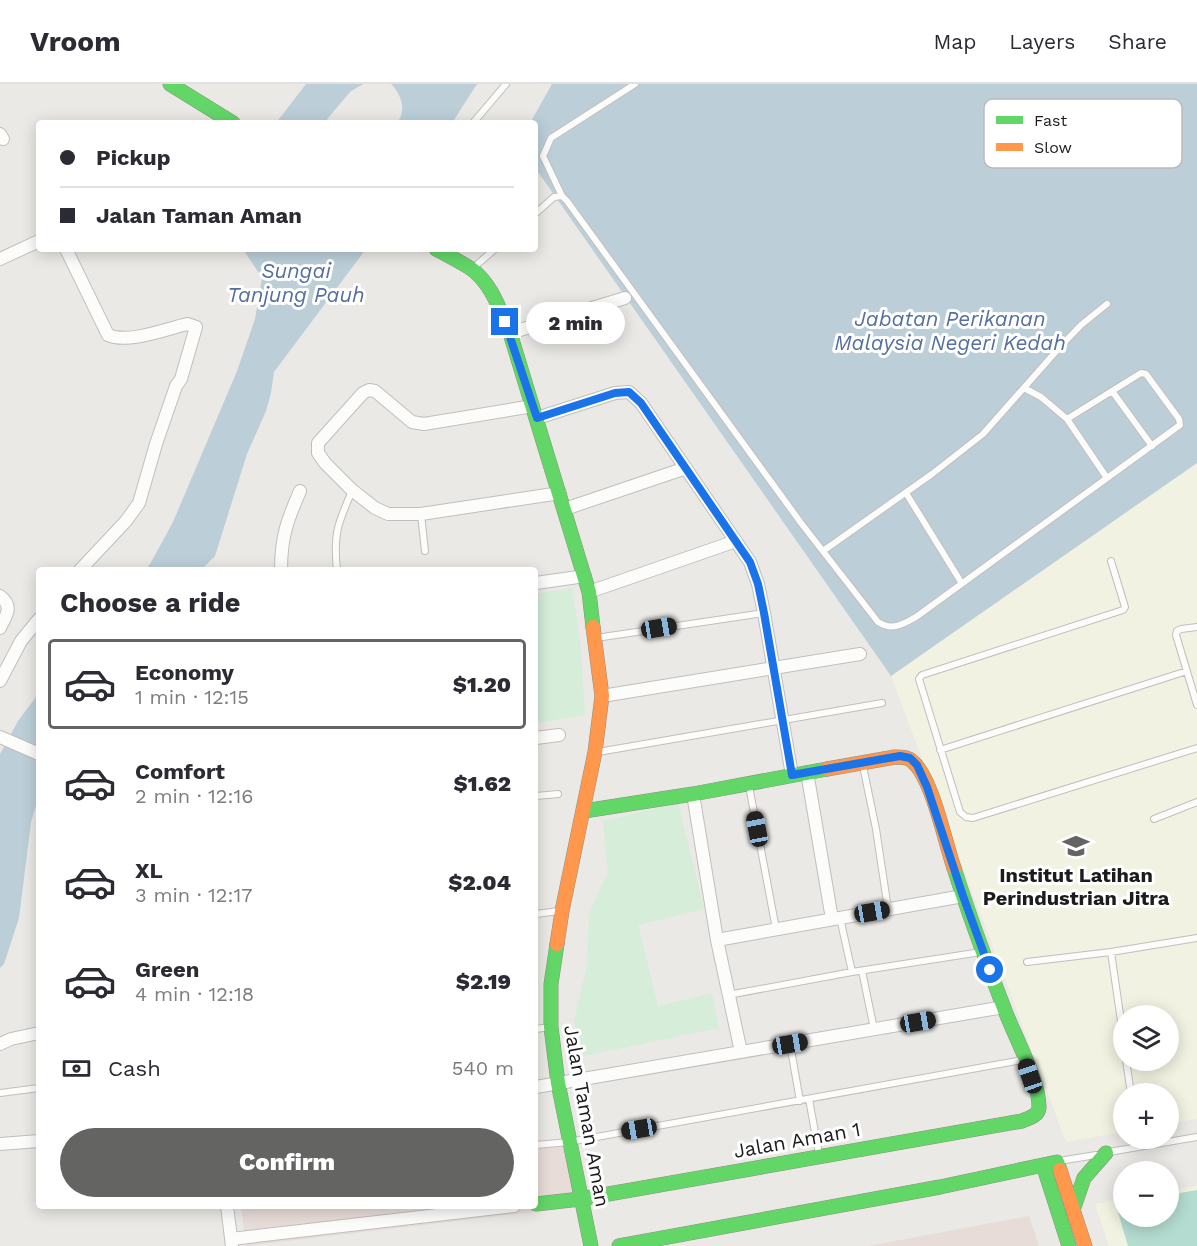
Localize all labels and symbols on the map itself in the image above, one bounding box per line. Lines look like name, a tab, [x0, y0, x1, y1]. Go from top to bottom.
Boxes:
legend	[984, 99, 1182, 168]
text: Fast	[1034, 111, 1067, 130]
text: Slow	[1034, 138, 1072, 157]
water label: Sungai Tanjung Pauh	[227, 258, 365, 307]
callout: 2 min	[526, 301, 625, 343]
water label: Jabatan Perikanan Malaysia Negeri Kedah	[834, 306, 1066, 355]
route end	[491, 308, 518, 335]
car	[640, 616, 678, 640]
car	[745, 810, 769, 848]
school or university icon: Institut Latihan Perindustrian Jitra	[1061, 831, 1091, 861]
place label: Institut Latihan Perindustrian Jitra	[983, 863, 1170, 910]
car	[853, 900, 891, 924]
route start	[976, 956, 1003, 983]
car	[899, 1010, 937, 1034]
street label: Jalan Taman Aman	[559, 1023, 615, 1209]
car	[771, 1032, 809, 1056]
car	[1016, 1056, 1044, 1096]
car	[620, 1117, 658, 1141]
street label: Jalan Aman 1	[732, 1117, 862, 1163]

